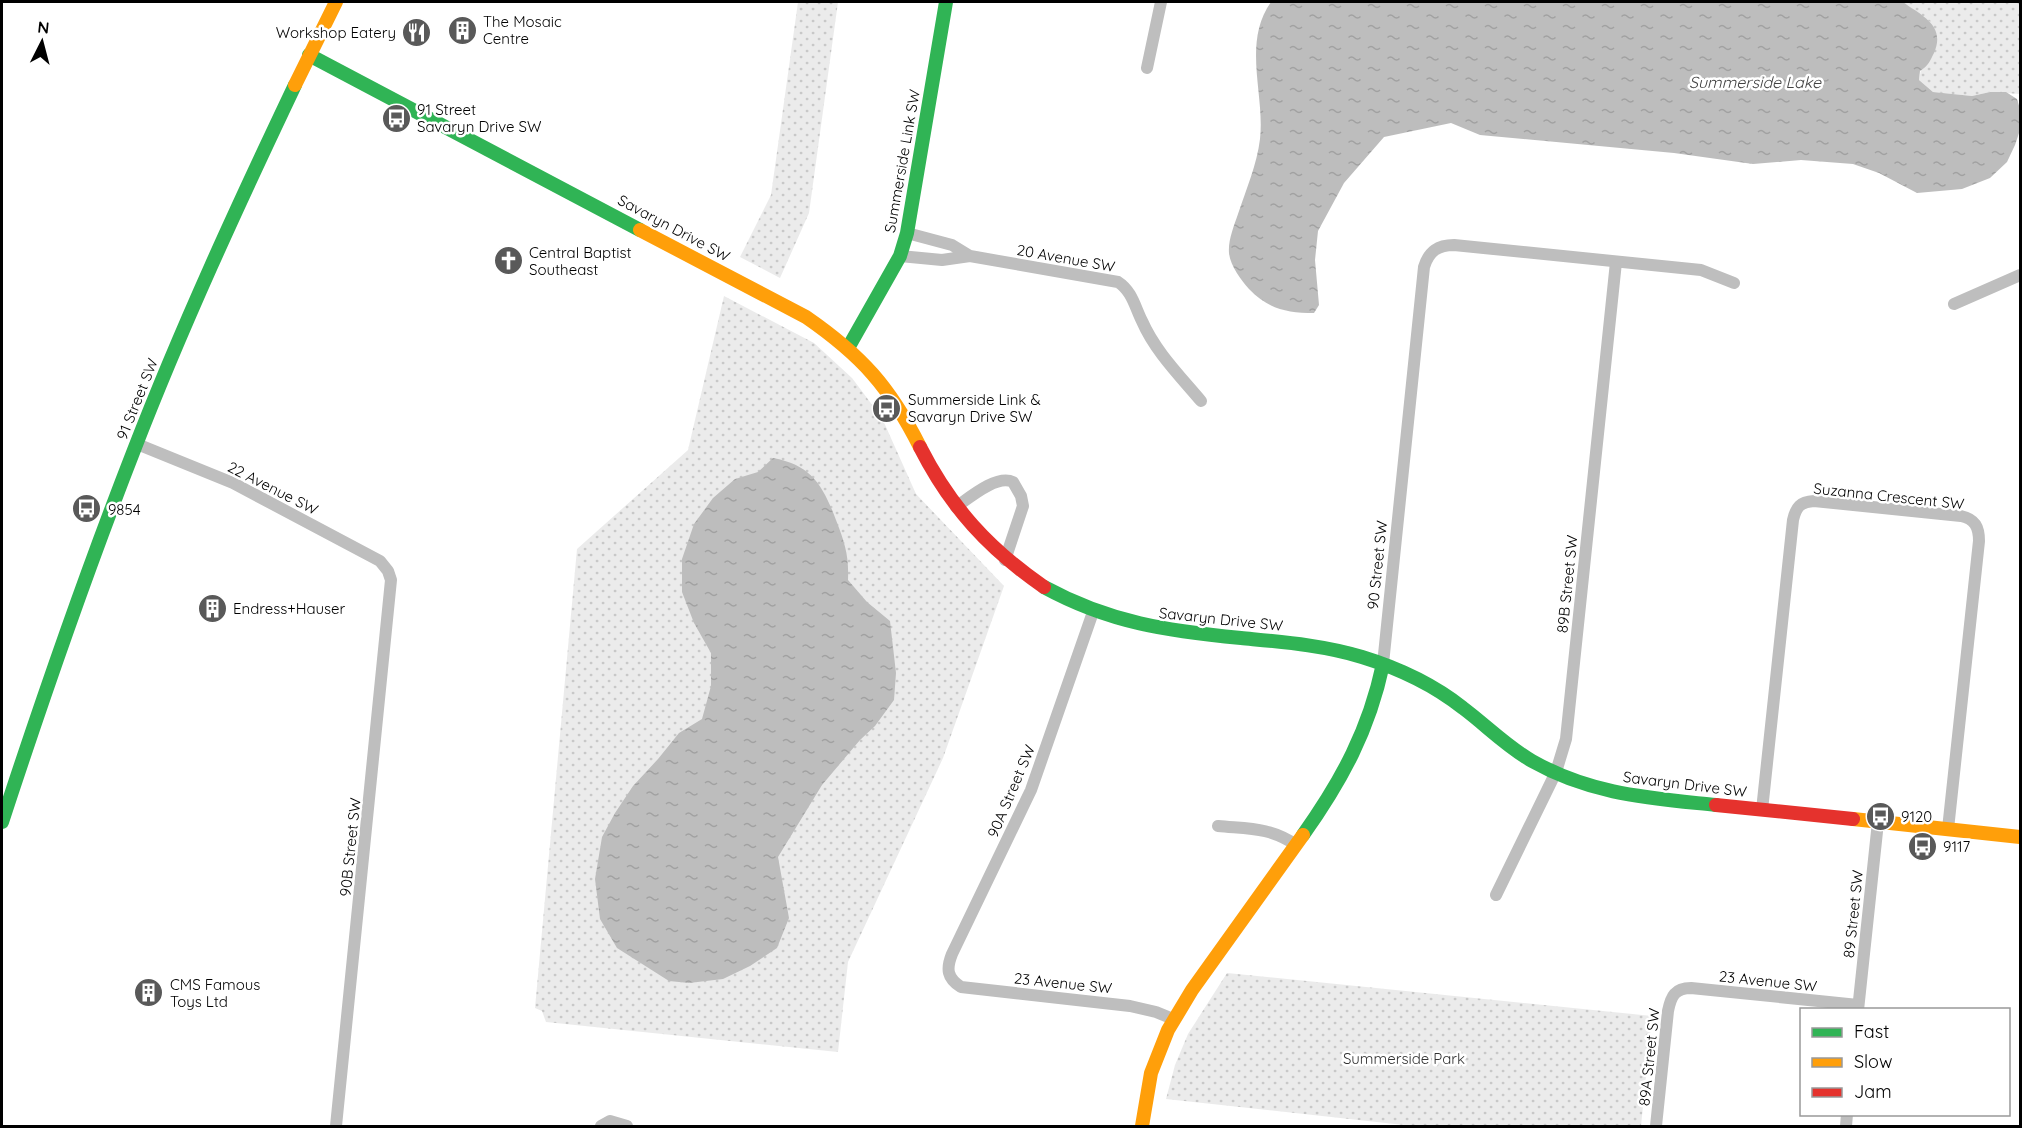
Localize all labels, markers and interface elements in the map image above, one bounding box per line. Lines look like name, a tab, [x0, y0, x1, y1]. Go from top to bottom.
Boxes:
north arrow	[12, 12, 72, 72]
place label: The Mosaic Centre	[483, 12, 562, 48]
building icon: The Mosaic Centre	[446, 14, 478, 46]
restaurant icon: Workshop Eatery	[401, 16, 433, 48]
text: N	[37, 17, 50, 38]
place label: Workshop Eatery	[276, 23, 396, 42]
water label: Summerside Lake	[1689, 72, 1822, 92]
street label: Summerside Link SW	[880, 87, 924, 234]
place label: 91 Street Savaryn Drive SW	[417, 100, 542, 136]
bus stop icon: 91 Street Savaryn Drive SW	[380, 102, 412, 134]
street label: Savaryn Drive SW	[615, 190, 734, 266]
street label: 20 Avenue SW	[1015, 240, 1117, 276]
place label: Central Baptist Southeast	[529, 243, 632, 279]
church icon: Central Baptist Southeast	[492, 245, 524, 277]
street label: 91 Street SW	[112, 355, 162, 442]
place label: Summerside Link & Savaryn Drive SW	[908, 390, 1041, 426]
bus stop icon: Summerside Link & Savaryn Drive SW	[871, 392, 903, 424]
street label: 22 Avenue SW	[225, 457, 322, 519]
street label: Suzanna Crescent SW	[1813, 479, 1966, 513]
bus stop icon: 9854	[71, 493, 103, 525]
place label: 9854	[108, 500, 141, 519]
street label: 90 Street SW	[1363, 519, 1391, 610]
street label: 89B Street SW	[1552, 534, 1582, 634]
building icon: Endress+Hauser	[196, 592, 228, 624]
place label: Endress+Hauser	[233, 599, 345, 618]
street label: Savaryn Drive SW	[1158, 603, 1284, 635]
street label: 90A Street SW	[983, 741, 1039, 840]
street label: Savaryn Drive SW	[1622, 767, 1748, 801]
street label: 90B Street SW	[335, 796, 365, 897]
bus stop icon: 9120	[1864, 800, 1896, 832]
place label: 9120	[1901, 807, 1932, 826]
bus stop icon: 9117	[1906, 830, 1938, 862]
place label: 9117	[1943, 837, 1971, 856]
street label: 89 Street SW	[1839, 868, 1867, 959]
street label: 23 Avenue SW	[1718, 966, 1819, 996]
street label: 23 Avenue SW	[1013, 968, 1114, 998]
place label: CMS Famous Toys Ltd	[170, 975, 260, 1011]
building icon: CMS Famous Toys Ltd	[133, 977, 165, 1009]
street label: 89A Street SW	[1634, 1007, 1664, 1107]
legend	[1800, 1008, 2010, 1116]
text: Fast	[1854, 1020, 1889, 1043]
park label: Summerside Park	[1343, 1049, 1465, 1068]
text: Slow	[1854, 1050, 1892, 1073]
text: Jam	[1854, 1080, 1892, 1103]

